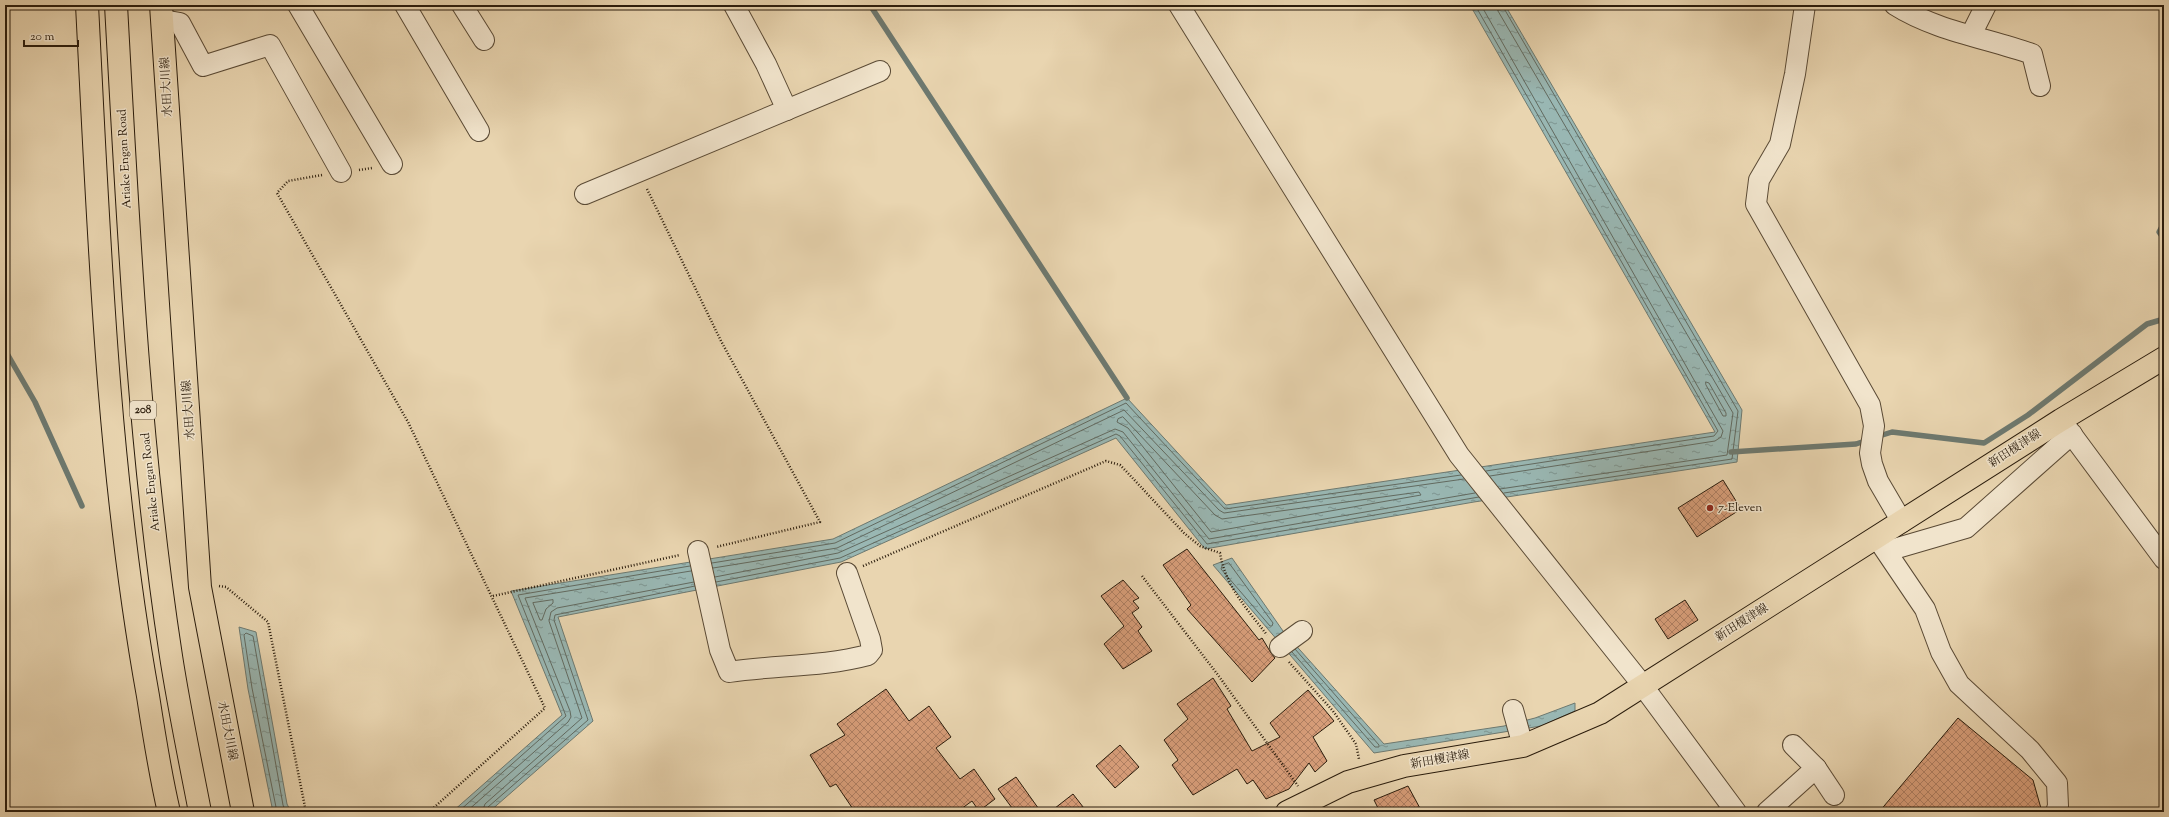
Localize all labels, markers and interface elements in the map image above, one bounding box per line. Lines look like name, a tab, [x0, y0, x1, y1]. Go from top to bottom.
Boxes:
scale bar	[24, 22, 78, 48]
text: 20 m	[30, 28, 55, 46]
street label: 水田大川線	[156, 57, 178, 117]
street label: Ariake Engan Road	[113, 109, 137, 209]
street label: 水田大川線	[178, 379, 200, 441]
road number: 208	[130, 401, 156, 419]
street label: 新田榎津線	[1985, 425, 2045, 473]
street label: Ariake Engan Road	[137, 431, 165, 532]
place label: 7-Eleven	[1718, 499, 1762, 517]
marker: 7-Eleven	[1705, 503, 1715, 513]
street label: 新田榎津線	[1712, 599, 1772, 647]
street label: 水田大川線	[212, 700, 242, 762]
street label: 新田榎津線	[1409, 746, 1471, 774]

